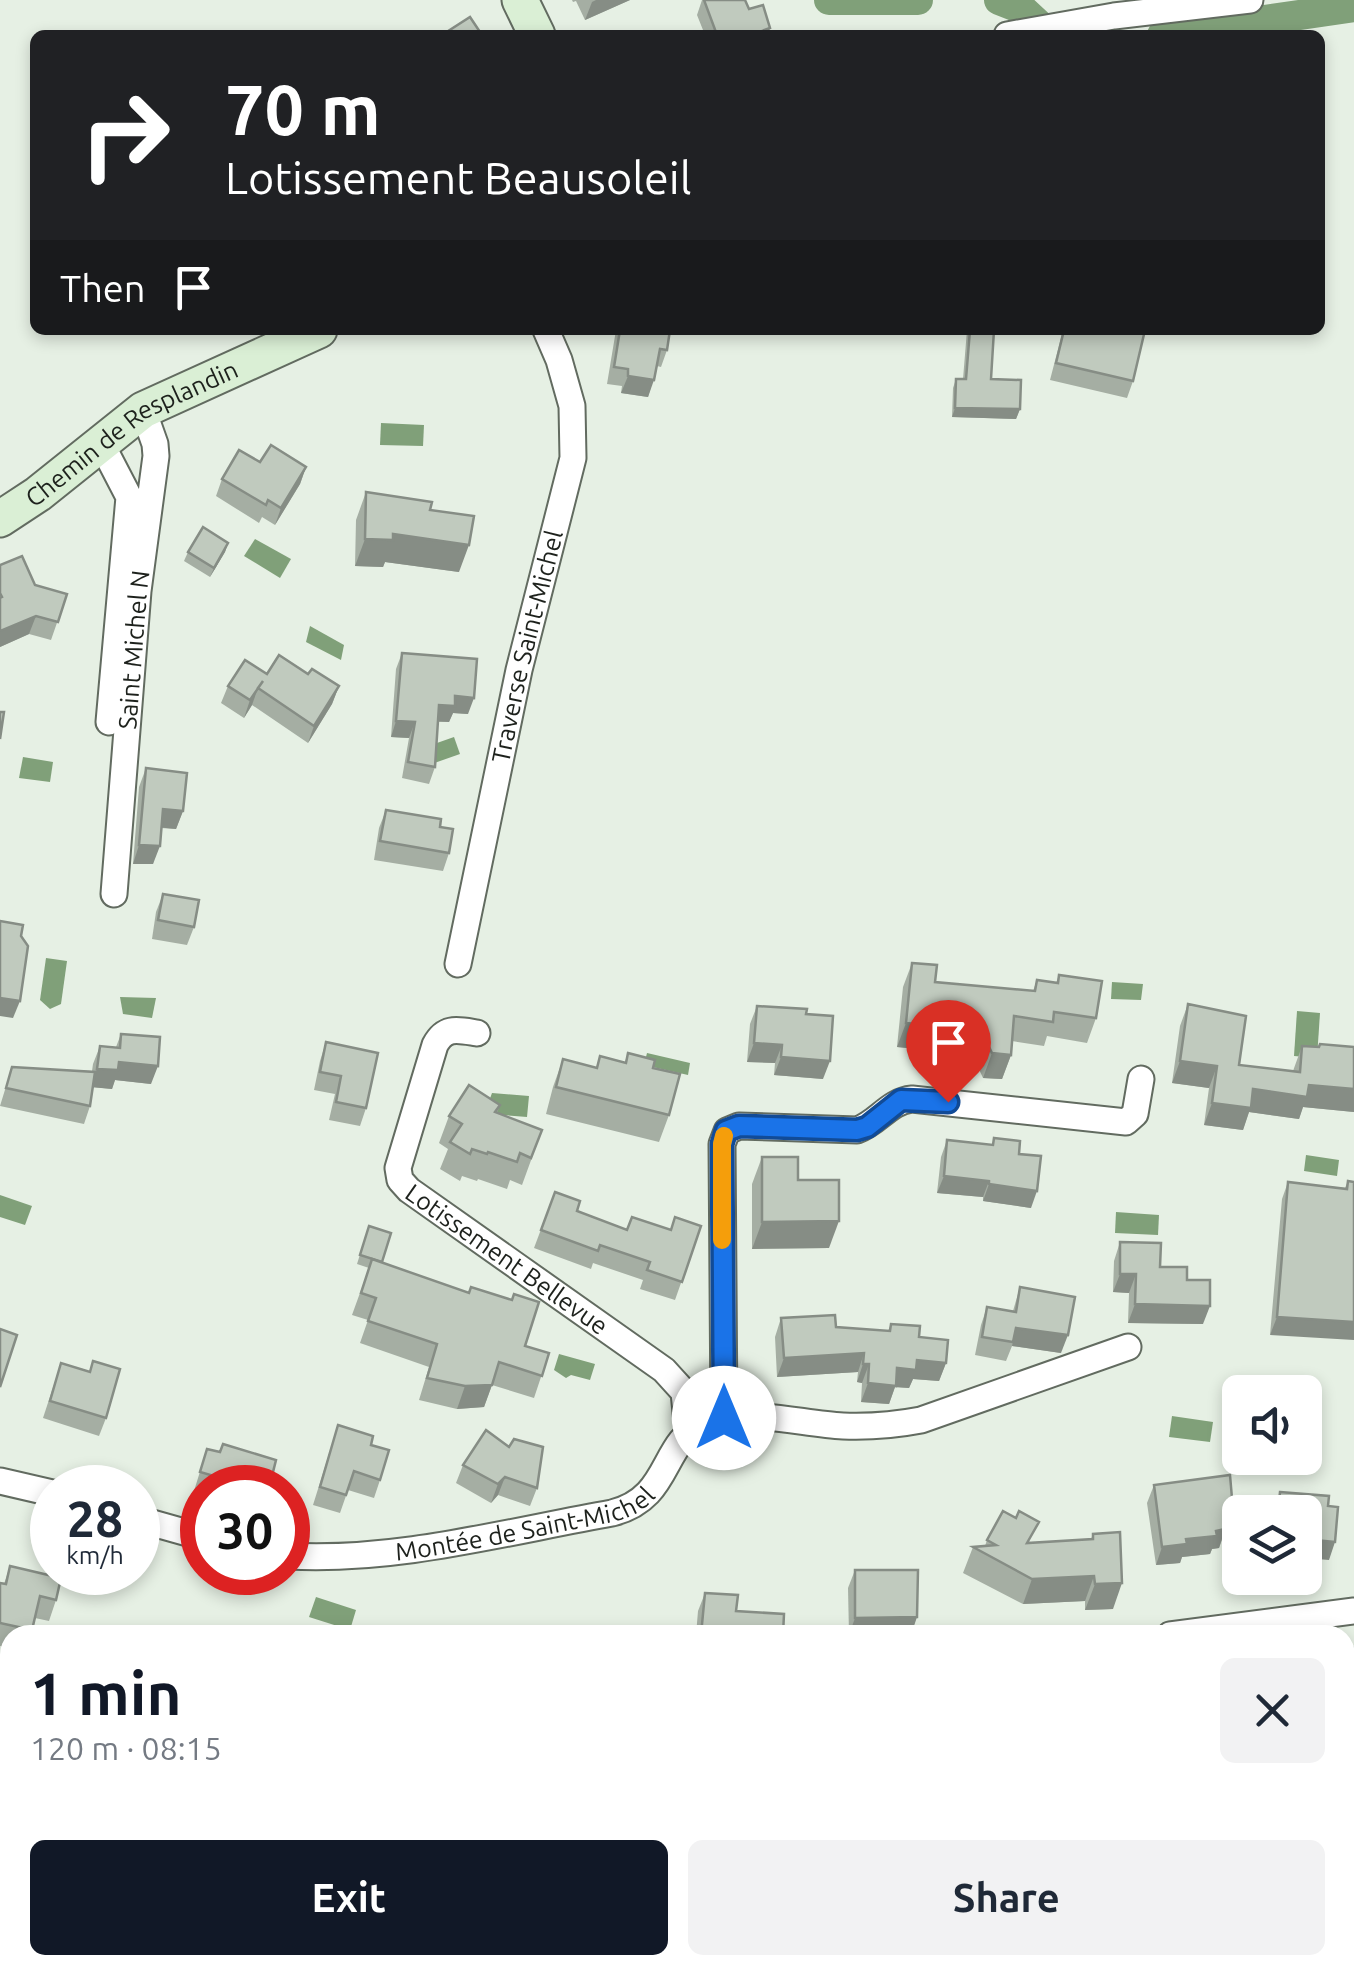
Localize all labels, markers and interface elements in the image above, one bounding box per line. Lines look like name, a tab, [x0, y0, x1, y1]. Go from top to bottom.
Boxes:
icon: right	[60, 70, 190, 200]
text: 70 m	[225, 70, 381, 148]
text: Lotissement Beausoleil	[225, 152, 692, 203]
icon: arrive	[166, 260, 221, 315]
text: Then	[60, 267, 146, 309]
street label: Chemin de Resplandin	[20, 355, 242, 512]
street label: Traverse Saint-Michel	[486, 527, 568, 765]
street label: Saint Michel N	[113, 568, 155, 730]
pin	[906, 1000, 991, 1103]
icon: arrive	[921, 1015, 976, 1070]
street label: Lotissement Bellevue	[400, 1178, 613, 1340]
position arrow	[672, 1366, 776, 1470]
map controls	[1222, 1375, 1322, 1595]
button: sound	[1222, 1375, 1322, 1475]
speed limit sign: 30	[180, 1465, 310, 1595]
street label: Montée de Saint-Michel	[394, 1481, 660, 1566]
text: 28	[67, 1490, 123, 1546]
button: layers	[1222, 1495, 1322, 1595]
text: km/h	[66, 1541, 124, 1569]
button: close	[1220, 1658, 1325, 1763]
text: 1 min	[30, 1659, 182, 1726]
text: 120 m · 08:15	[30, 1730, 222, 1766]
button: Exit	[30, 1840, 668, 1955]
button: Share	[688, 1840, 1325, 1955]

